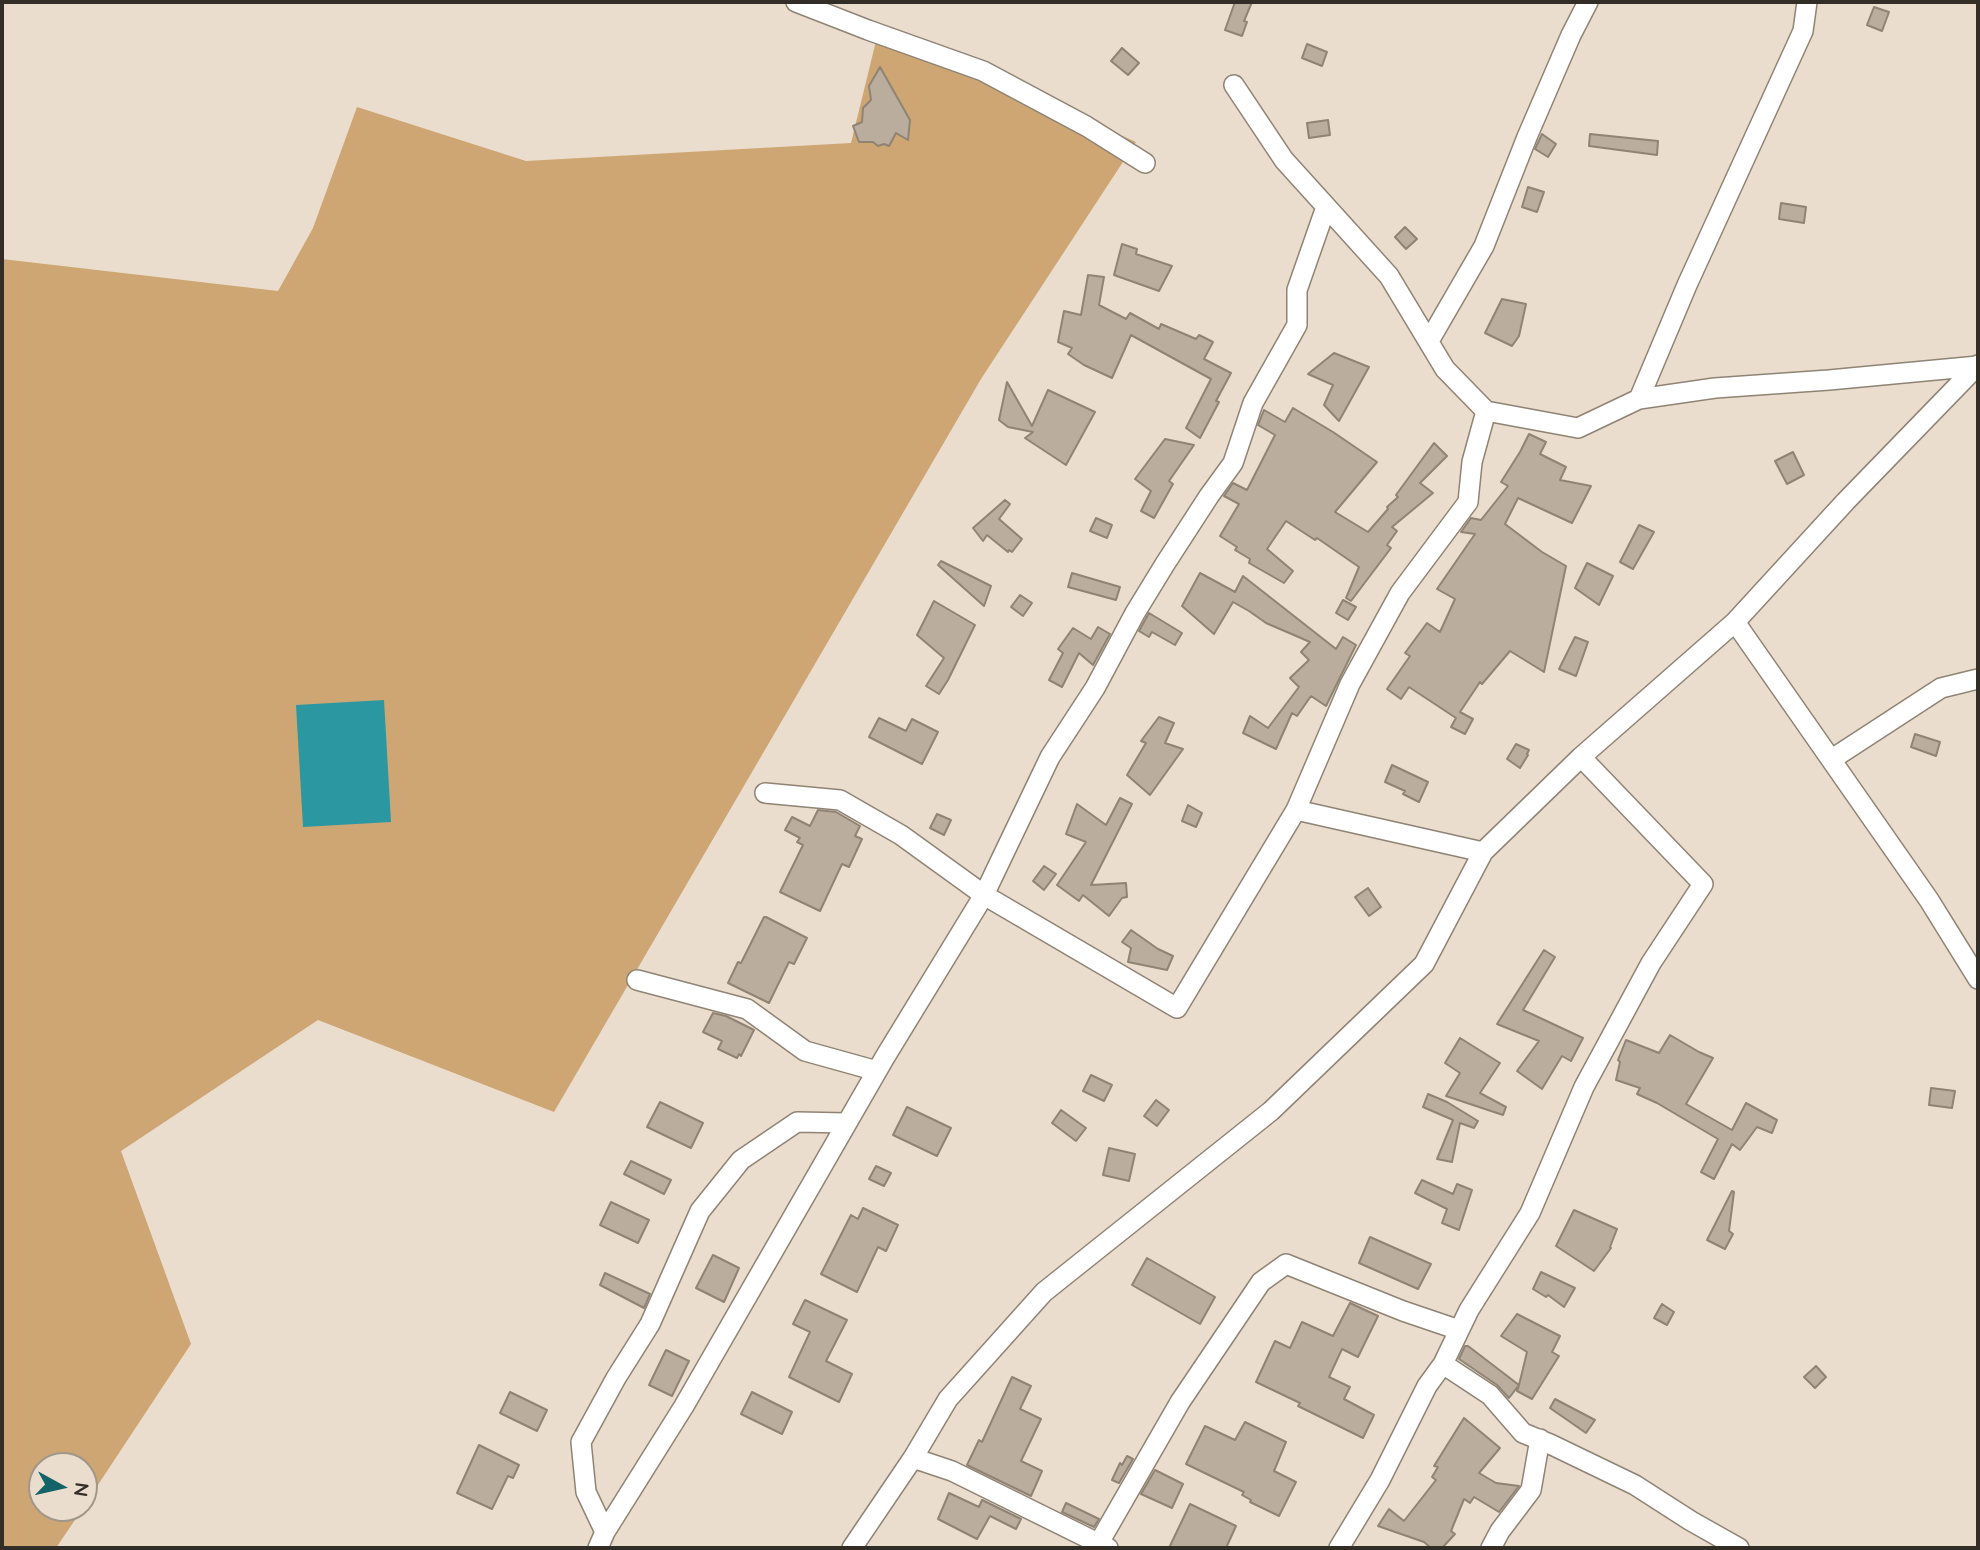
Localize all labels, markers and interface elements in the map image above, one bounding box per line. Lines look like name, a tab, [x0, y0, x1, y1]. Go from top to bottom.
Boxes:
north arrow	[28, 1452, 98, 1522]
text: N	[69, 1481, 95, 1498]

